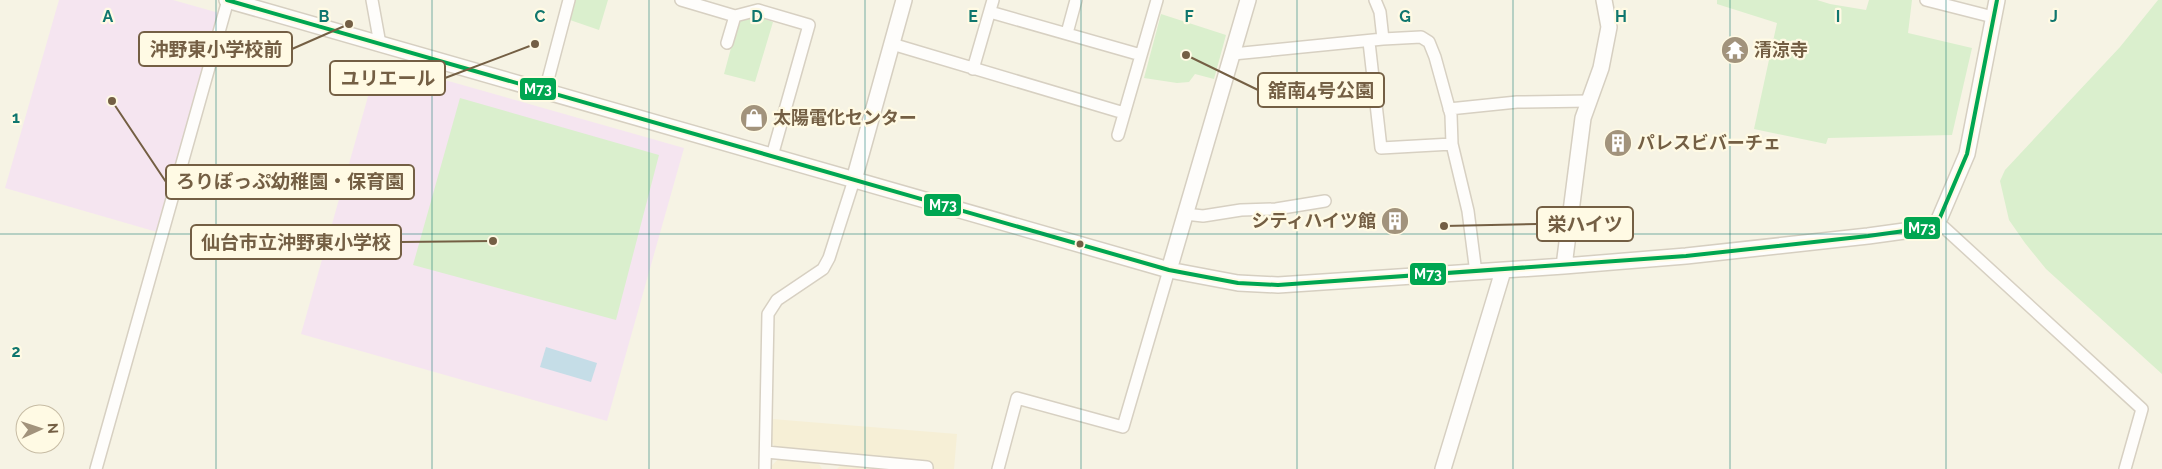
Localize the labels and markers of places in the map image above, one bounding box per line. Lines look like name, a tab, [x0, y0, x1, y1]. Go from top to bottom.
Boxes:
callout: 沖野東小学校前	[139, 32, 292, 66]
temple icon: 清涼寺	[1720, 35, 1750, 65]
place label: 清涼寺	[1754, 39, 1808, 60]
callout: ユリエール	[330, 61, 445, 95]
callout: 舘南4号公園	[1258, 73, 1384, 107]
shop icon: 太陽電化センター	[739, 103, 769, 133]
place label: 太陽電化センター	[773, 107, 917, 128]
building icon: パレスビバーチェ	[1603, 128, 1633, 158]
place label: パレスビバーチェ	[1637, 132, 1781, 153]
callout: ろりぽっぷ幼稚園・保育園	[166, 165, 414, 199]
building icon: シティハイツ館	[1380, 206, 1410, 236]
callout: 栄ハイツ	[1537, 207, 1633, 241]
place label: シティハイツ館	[1251, 210, 1376, 231]
callout: 仙台市立沖野東小学校	[191, 225, 401, 259]
unlabelled marker	[1075, 239, 1085, 249]

